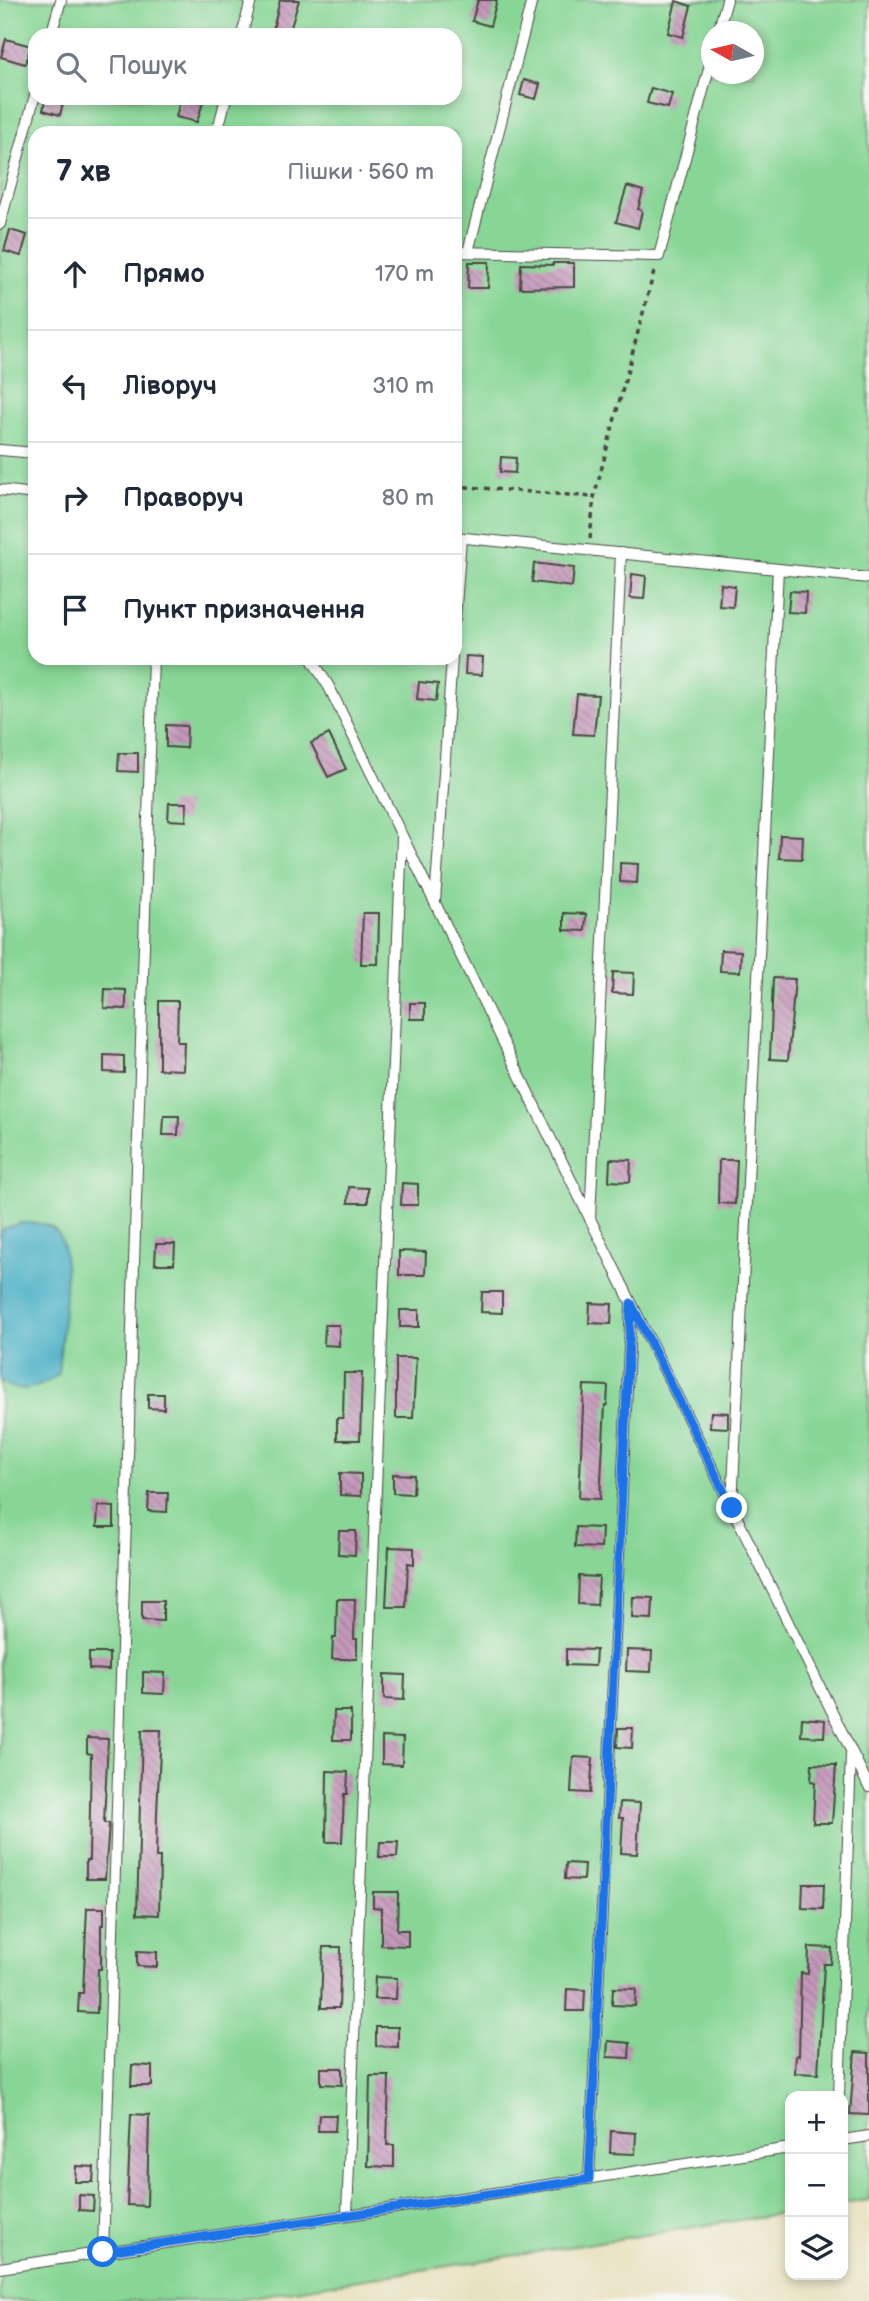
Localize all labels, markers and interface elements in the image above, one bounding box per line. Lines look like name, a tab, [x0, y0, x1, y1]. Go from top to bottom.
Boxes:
north arrow	[701, 21, 764, 84]
search box	[28, 28, 462, 105]
icon: search	[52, 48, 90, 86]
text: Пошук	[108, 51, 187, 82]
text: 7 хв	[56, 154, 111, 190]
text: Пішки · 560 m	[287, 158, 434, 186]
icon: ahead	[56, 255, 94, 293]
text: Прямо	[123, 259, 205, 290]
text: 170 m	[375, 260, 434, 288]
icon: left	[56, 367, 94, 405]
text: Ліворуч	[123, 371, 217, 402]
text: 310 m	[372, 372, 434, 400]
icon: right	[56, 479, 94, 517]
text: Праворуч	[123, 483, 244, 514]
text: 80 m	[382, 484, 434, 512]
icon: arrive	[56, 591, 94, 629]
text: Пункт призначення	[123, 595, 365, 626]
route end	[716, 1492, 747, 1523]
map controls	[785, 2091, 848, 2280]
button: +	[785, 2091, 848, 2154]
button: −	[785, 2154, 848, 2217]
button: layers	[785, 2217, 848, 2280]
route start	[87, 2236, 118, 2267]

